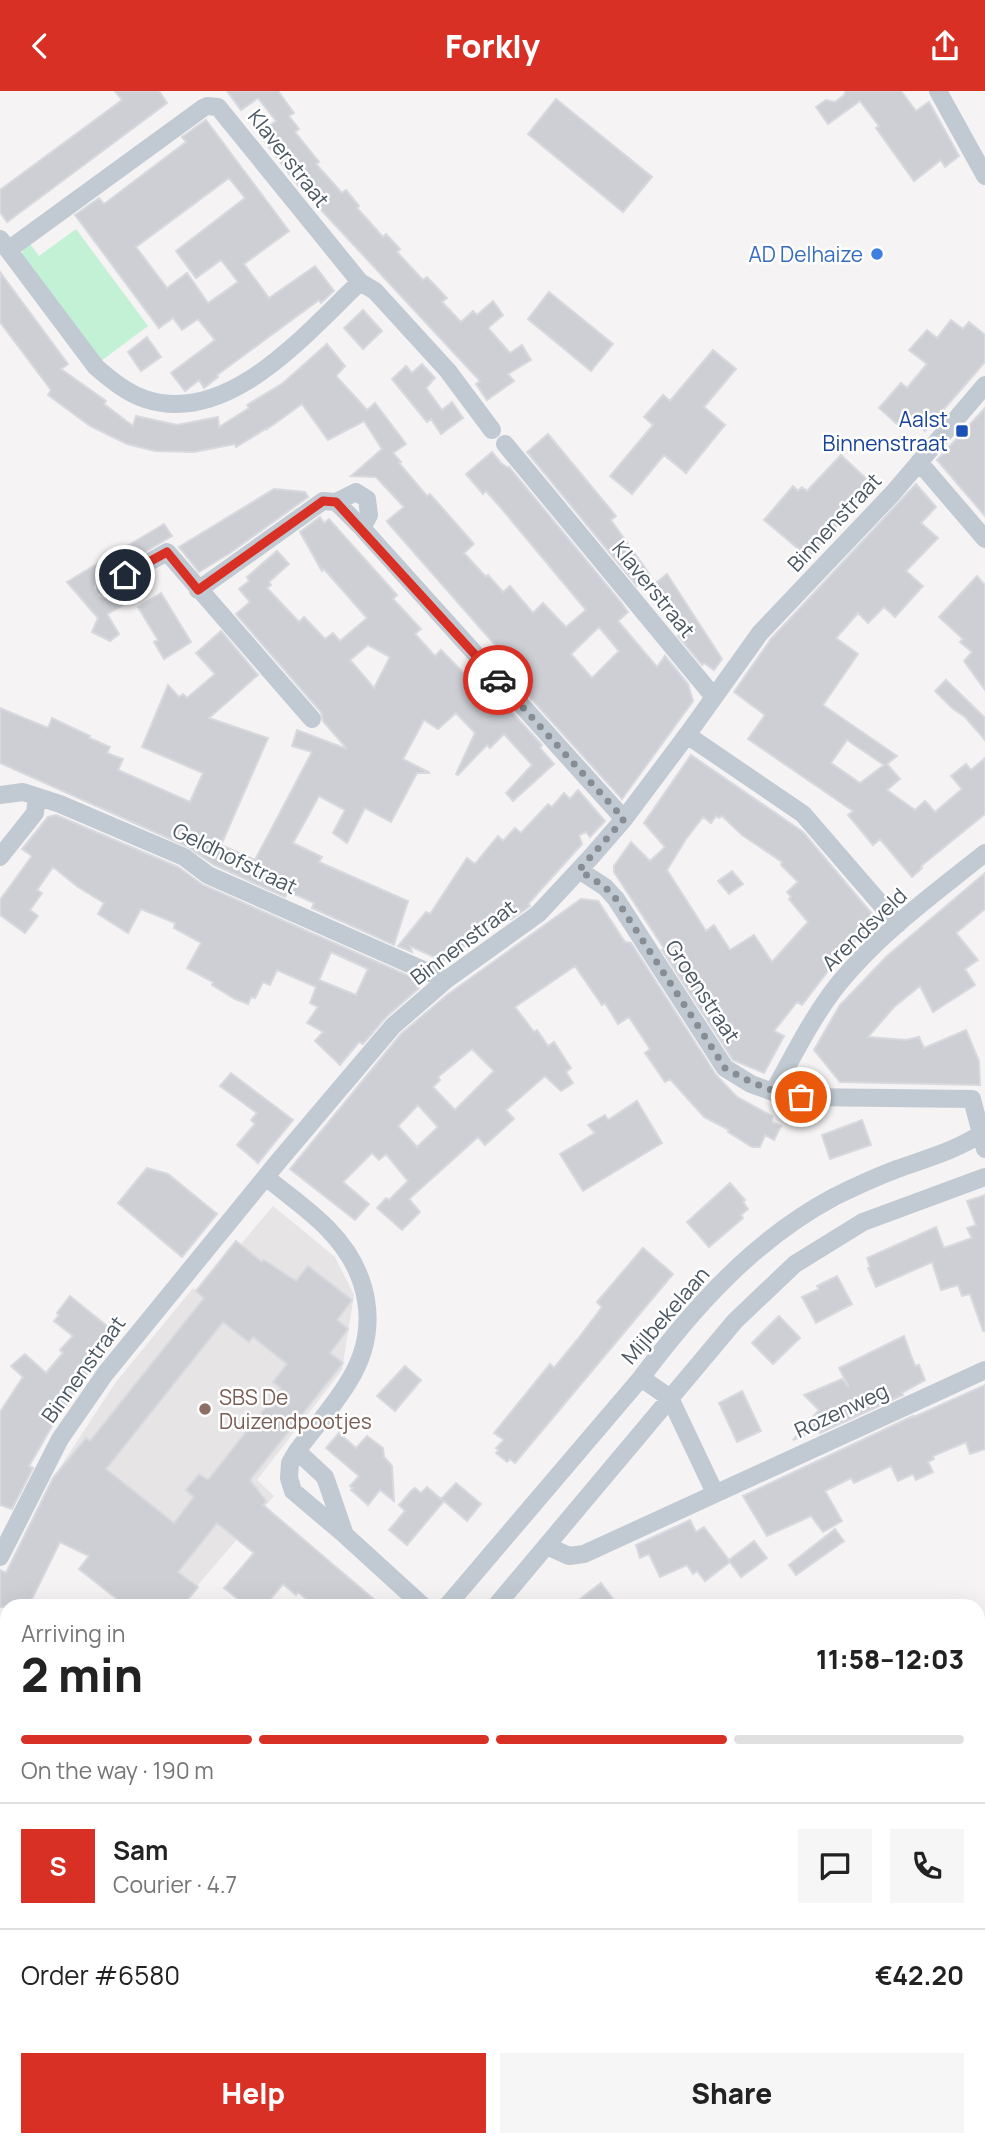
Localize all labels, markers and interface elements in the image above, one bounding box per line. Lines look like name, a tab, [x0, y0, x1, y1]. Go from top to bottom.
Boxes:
text: Forkly	[445, 24, 540, 68]
icon: back	[21, 27, 59, 65]
icon: share	[926, 27, 964, 65]
street label: Klaverstraat	[242, 103, 336, 213]
place label: AD Delhaize	[749, 240, 863, 268]
marker: AD Delhaize	[869, 246, 885, 262]
place label: Aalst Binnenstraat	[823, 405, 948, 457]
marker: Aalst Binnenstraat	[954, 423, 970, 439]
street label: Binnenstraat	[781, 467, 887, 577]
street label: Klaverstraat	[606, 535, 702, 643]
pin	[95, 545, 155, 605]
icon: home	[106, 556, 144, 594]
courier	[463, 645, 533, 715]
icon: car	[479, 661, 517, 699]
street label: Geldhofstraat	[168, 816, 302, 900]
street label: Arendsveld	[815, 881, 913, 977]
street label: Binnenstraat	[404, 893, 522, 991]
street label: Groenstraat	[659, 934, 747, 1048]
pin	[771, 1067, 831, 1127]
icon: bag	[782, 1078, 820, 1116]
street label: Mijlbekelaan	[615, 1260, 715, 1370]
street label: Binnenstraat	[35, 1310, 131, 1428]
street label: Rozenweg	[790, 1376, 892, 1444]
place label: SBS De Duizendpootjes	[219, 1383, 372, 1435]
marker: SBS De Duizendpootjes	[197, 1401, 213, 1417]
text: Arriving in	[21, 1617, 126, 1649]
text: 11:58–12:03	[816, 1641, 964, 1677]
text: 2 min	[21, 1643, 143, 1706]
text: On the way · 190 m	[21, 1754, 214, 1786]
button: chat	[798, 1829, 872, 1903]
button: phone	[890, 1829, 964, 1903]
text: Sam	[113, 1832, 168, 1868]
text: S	[49, 1848, 67, 1884]
text: Courier · 4.7	[113, 1868, 237, 1900]
text: Order #6580	[21, 1957, 180, 1993]
text: €42.20	[875, 1957, 964, 1993]
button: Help	[21, 2053, 486, 2133]
button: Share	[500, 2053, 964, 2133]

